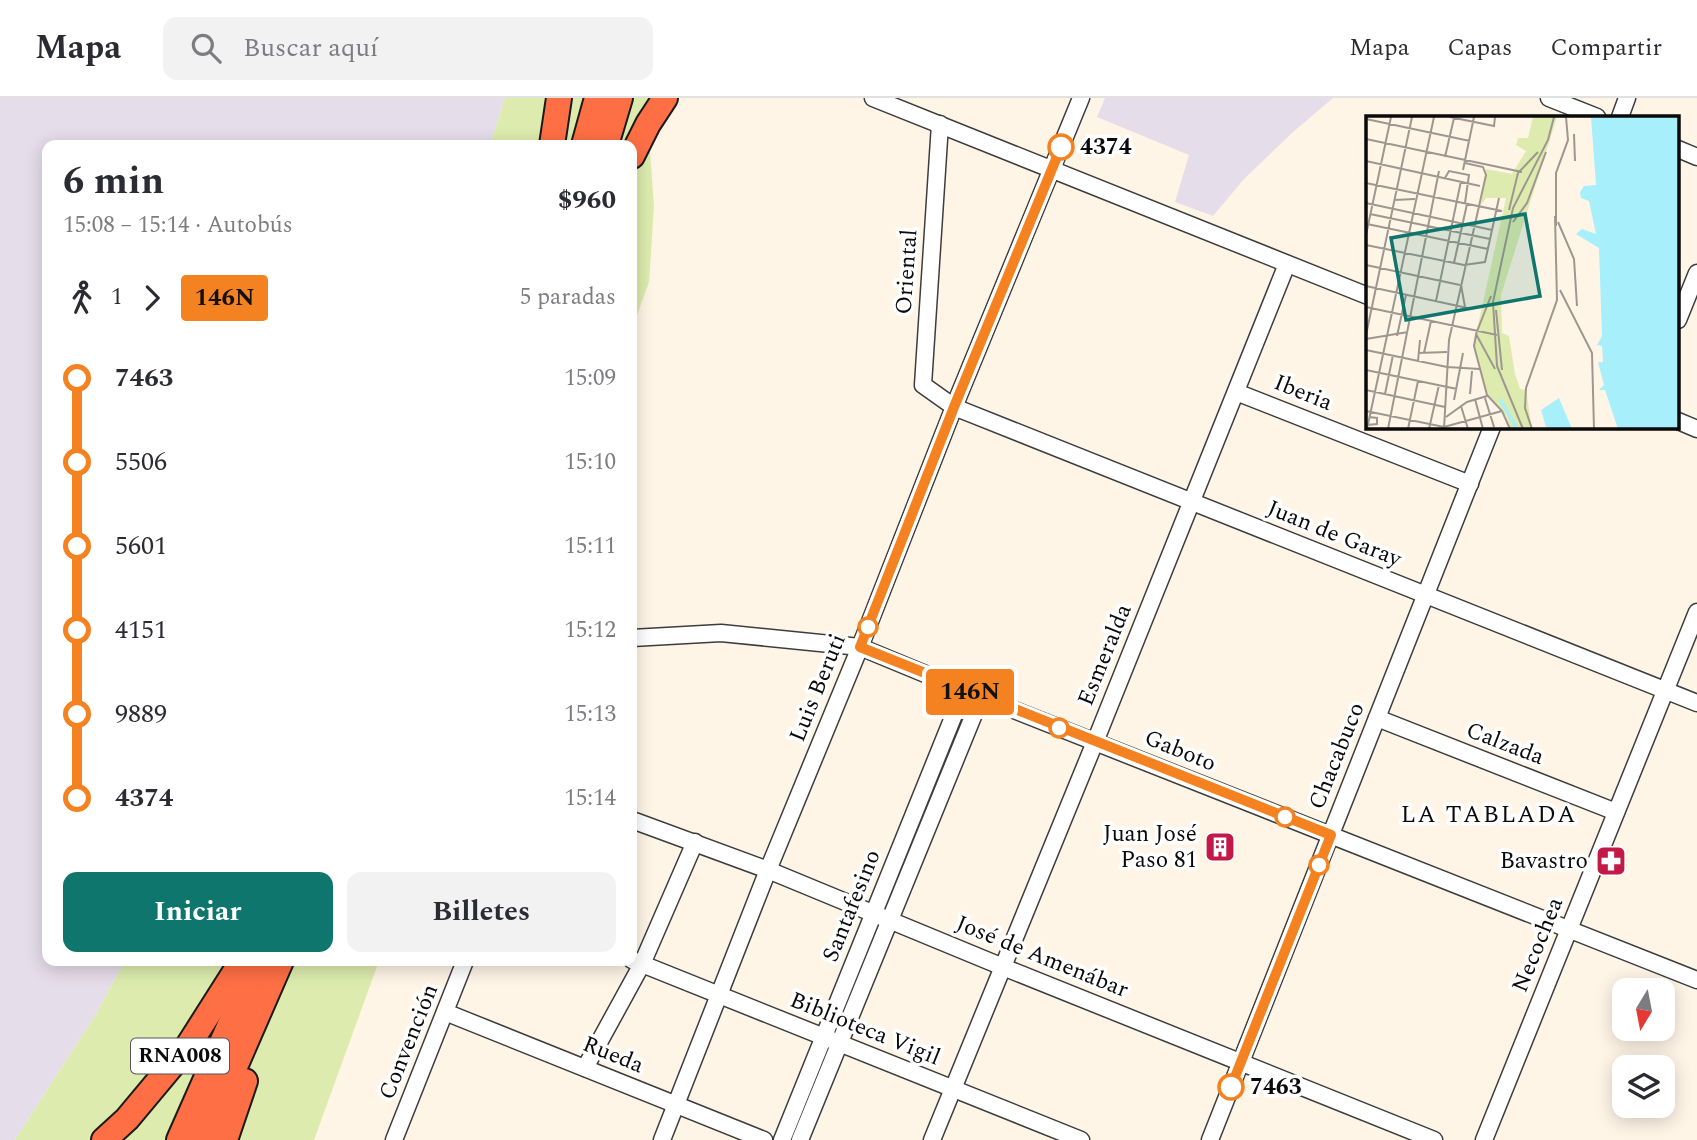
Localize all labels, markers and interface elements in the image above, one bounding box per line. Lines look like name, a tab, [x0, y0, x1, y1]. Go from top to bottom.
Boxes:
search box	[163, 17, 653, 80]
text: Mapa	[35, 23, 121, 73]
text: Buscar aquí	[243, 28, 378, 68]
icon: search	[187, 29, 225, 67]
text: Mapa	[1349, 30, 1409, 66]
text: Capas	[1447, 30, 1512, 66]
text: Compartir	[1550, 30, 1662, 66]
inset map	[1366, 116, 1680, 429]
place label: 4374	[1080, 130, 1132, 165]
marker: 4374	[1048, 134, 1074, 160]
text: 6 min	[63, 153, 164, 211]
text: $960	[558, 180, 616, 220]
text: 15:08 – 15:14 · Autobús	[63, 208, 293, 243]
street label: Oriental	[887, 228, 927, 316]
icon: walk	[63, 279, 101, 317]
icon: forward	[133, 279, 171, 317]
text: 1	[111, 280, 123, 315]
text: 146N	[195, 280, 254, 316]
text: 5 paradas	[520, 280, 616, 315]
text: 7463	[115, 358, 173, 398]
text: 15:09	[564, 361, 616, 396]
street label: Iberia	[1268, 365, 1338, 421]
text: 5506	[115, 442, 167, 482]
text: 15:10	[564, 445, 616, 480]
street label: Juan de Garay	[1262, 491, 1407, 577]
text: 5601	[115, 526, 167, 566]
text: 15:11	[564, 529, 616, 564]
street label: Esmeralda	[1069, 599, 1141, 711]
text: 4151	[115, 610, 167, 650]
text: 15:12	[564, 613, 616, 648]
unlabelled marker	[858, 617, 878, 637]
street label: Luis Beruti	[780, 629, 856, 747]
line badge: 146N	[921, 669, 1019, 715]
text: 146N	[940, 674, 1000, 710]
text: 9889	[115, 694, 167, 734]
text: 15:13	[564, 697, 616, 732]
street label: Chacabuco	[1300, 697, 1374, 815]
street label: Calzada	[1461, 713, 1549, 775]
unlabelled marker	[1049, 718, 1069, 738]
street label: Gaboto	[1139, 721, 1221, 781]
text: 4374	[115, 778, 173, 818]
text: 15:14	[564, 781, 616, 816]
district label: LA TABLADA	[1401, 797, 1577, 833]
unlabelled marker	[1275, 807, 1295, 827]
place label: Juan José Paso 81	[1103, 817, 1197, 878]
building icon: Juan José Paso 81	[1203, 830, 1237, 864]
place label: Bavastro	[1500, 844, 1588, 879]
pharmacy icon: Bavastro	[1594, 844, 1628, 878]
street label: Santafesino	[814, 845, 890, 967]
unlabelled marker	[1309, 855, 1329, 875]
button: Iniciar	[63, 872, 333, 952]
button: Billetes	[347, 872, 616, 952]
street label: Necochea	[1503, 892, 1573, 998]
street label: José de Amenábar	[950, 906, 1134, 1008]
north arrow	[1612, 978, 1675, 1041]
map controls	[1612, 978, 1675, 1118]
street label: Convención	[370, 979, 448, 1105]
street label: Biblioteca Vigil	[784, 983, 946, 1075]
street label: Rueda	[577, 1027, 649, 1083]
road number: RNA008	[131, 1038, 229, 1074]
button: layers	[1612, 1055, 1675, 1118]
place label: 7463	[1250, 1070, 1302, 1105]
marker: 7463	[1218, 1074, 1244, 1100]

